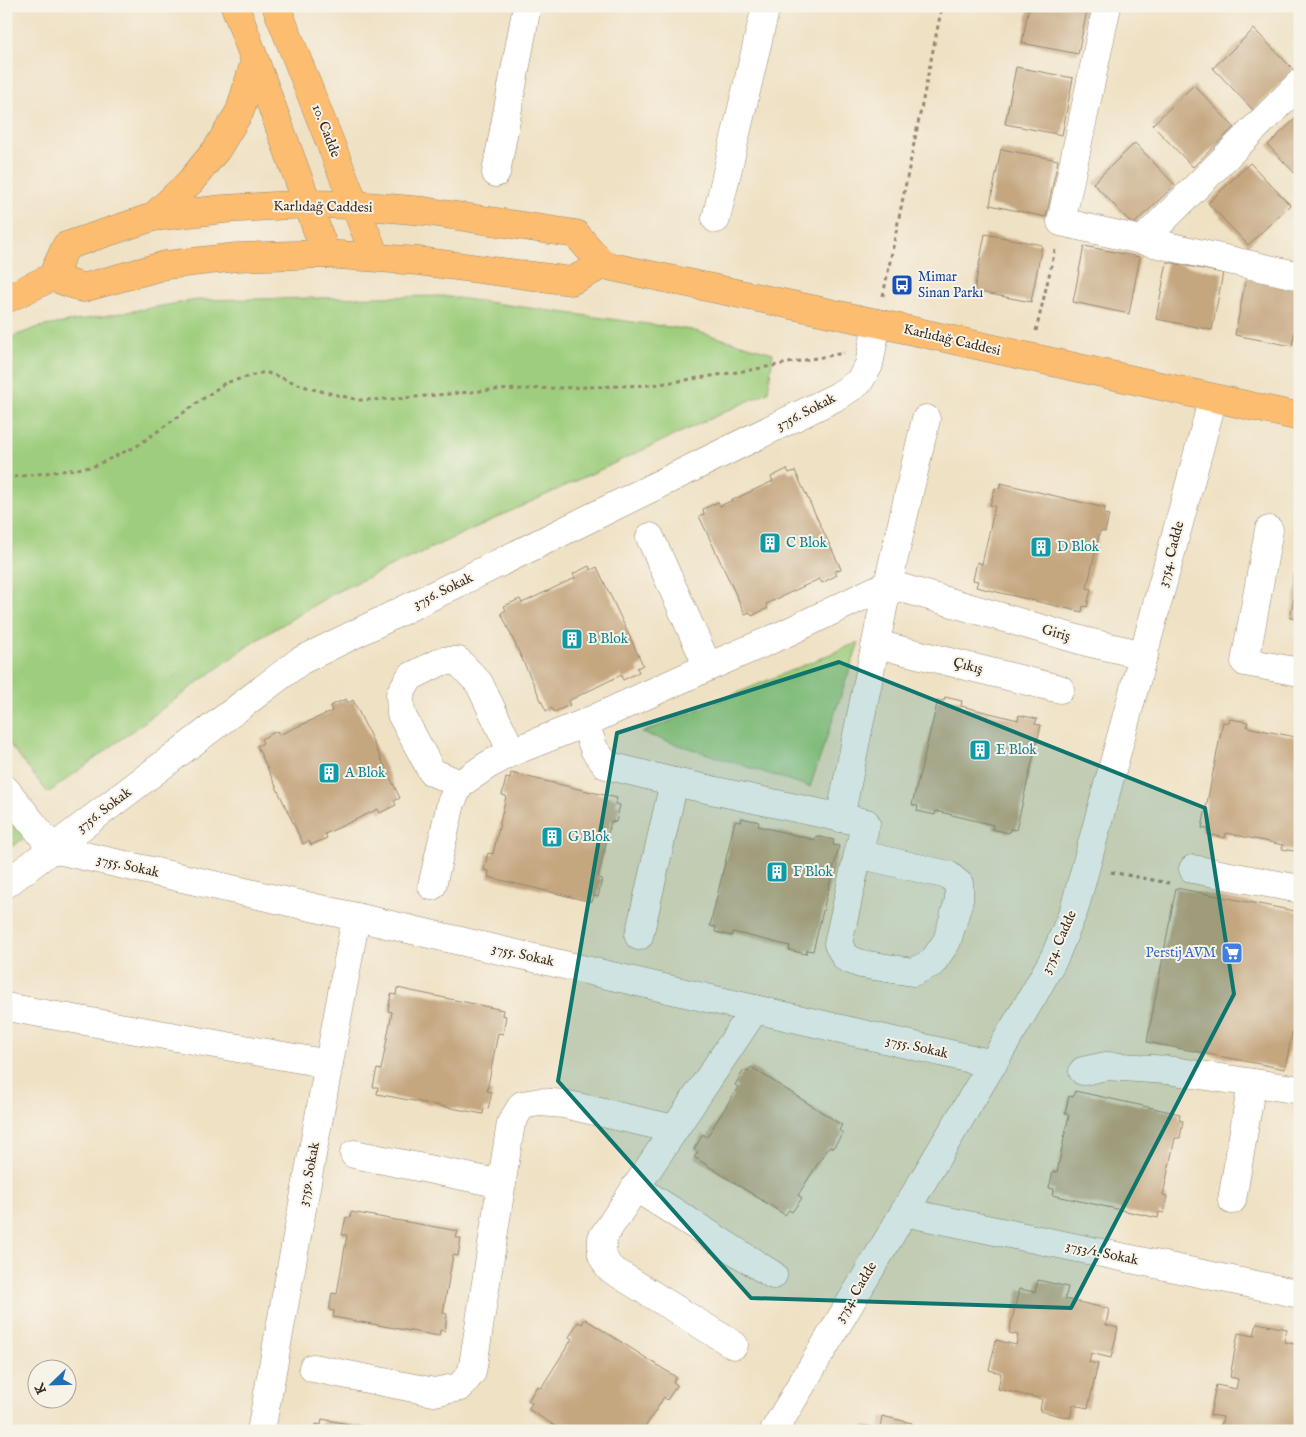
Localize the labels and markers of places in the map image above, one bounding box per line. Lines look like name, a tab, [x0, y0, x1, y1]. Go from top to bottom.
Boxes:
place label: Mimar Sinan Parkı	[918, 268, 984, 302]
bus stop icon: Mimar Sinan Parkı	[890, 273, 914, 297]
building icon: C Blok	[758, 531, 782, 555]
place label: C Blok	[786, 534, 828, 552]
building icon: D Blok	[1029, 535, 1053, 559]
place label: D Blok	[1057, 538, 1100, 556]
building icon: B Blok	[560, 627, 584, 651]
place label: B Blok	[588, 630, 629, 648]
building icon: E Blok	[968, 738, 992, 762]
place label: E Blok	[996, 741, 1037, 759]
building icon: A Blok	[317, 761, 341, 785]
place label: A Blok	[344, 764, 386, 782]
building icon: G Blok	[540, 825, 564, 849]
place label: G Blok	[568, 828, 611, 846]
building icon: F Blok	[765, 860, 789, 884]
place label: F Blok	[793, 863, 833, 881]
supermarket icon: Perstij AVM	[1220, 941, 1244, 965]
place label: Perstij AVM	[1146, 944, 1216, 962]

